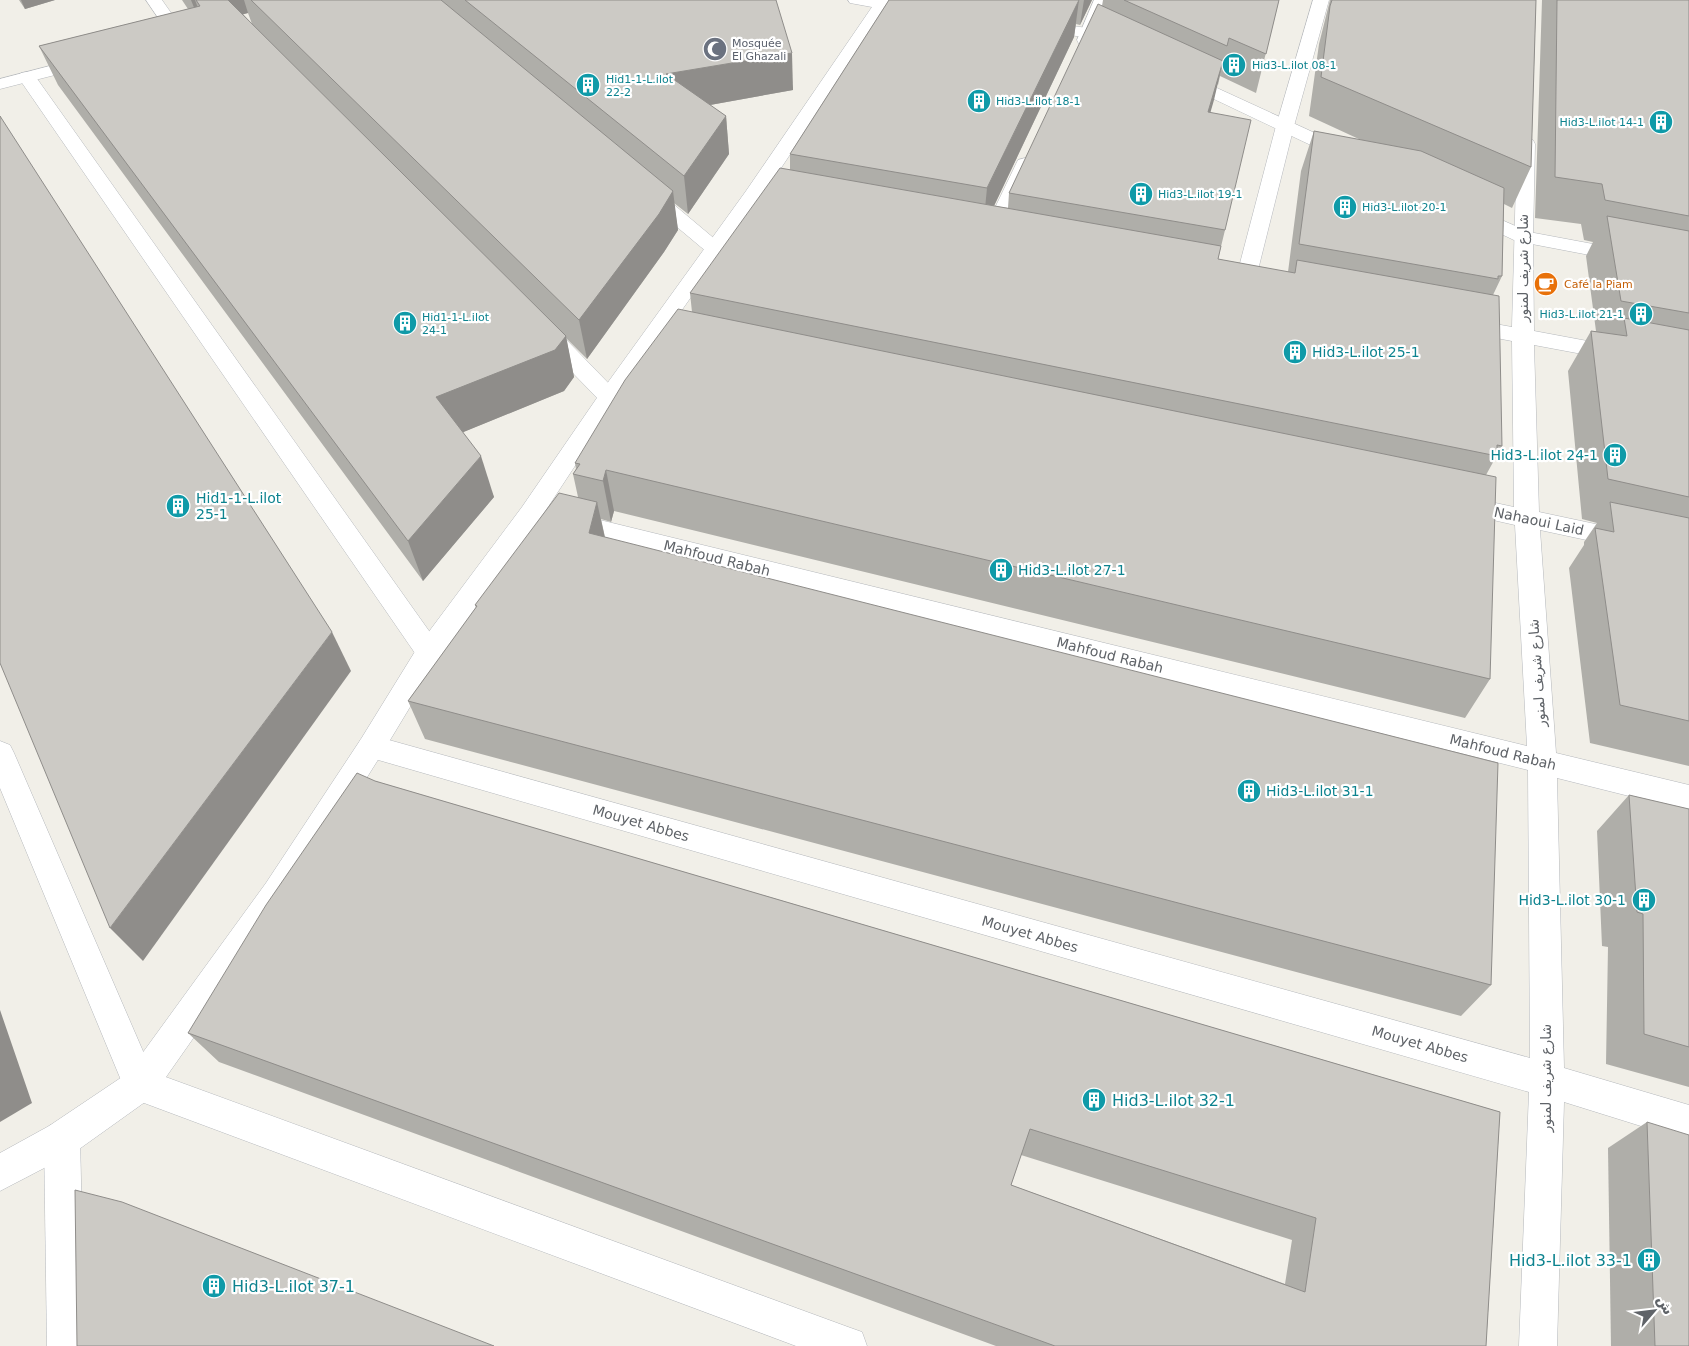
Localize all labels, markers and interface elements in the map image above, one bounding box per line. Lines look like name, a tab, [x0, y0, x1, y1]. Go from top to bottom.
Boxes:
mosque icon: Mosquée El Ghazali	[702, 36, 728, 62]
place label: Mosquée El Ghazali	[732, 37, 786, 63]
building icon: Hid3-L.ilot 08-1	[1221, 52, 1247, 78]
place label: Hid3-L.ilot 08-1	[1252, 59, 1337, 72]
building icon: Hid1-1-L.ilot 22-2	[575, 72, 601, 98]
place label: Hid1-1-L.ilot 22-2	[606, 73, 674, 99]
building icon: Hid3-L.ilot 18-1	[966, 88, 992, 114]
place label: Hid3-L.ilot 18-1	[996, 95, 1081, 108]
building icon: Hid3-L.ilot 14-1	[1648, 109, 1674, 135]
place label: Hid3-L.ilot 14-1	[1559, 116, 1644, 129]
building icon: Hid3-L.ilot 19-1	[1128, 181, 1154, 207]
place label: Hid3-L.ilot 19-1	[1158, 188, 1243, 201]
building icon: Hid3-L.ilot 20-1	[1332, 194, 1358, 220]
place label: Hid3-L.ilot 20-1	[1362, 201, 1447, 214]
street label: شارع شريف لمنور	[1515, 214, 1532, 323]
cafe icon: Café la Piam	[1533, 271, 1559, 297]
place label: Café la Piam	[1564, 278, 1633, 291]
building icon: Hid3-L.ilot 21-1	[1628, 301, 1654, 327]
place label: Hid3-L.ilot 21-1	[1539, 308, 1624, 321]
building icon: Hid1-1-L.ilot 24-1	[392, 310, 418, 336]
place label: Hid1-1-L.ilot 24-1	[422, 311, 490, 337]
building icon: Hid3-L.ilot 25-1	[1282, 339, 1308, 365]
place label: Hid3-L.ilot 25-1	[1312, 344, 1420, 360]
building icon: Hid3-L.ilot 24-1	[1602, 442, 1628, 468]
place label: Hid3-L.ilot 24-1	[1490, 447, 1598, 463]
place label: Hid1-1-L.ilot 25-1	[196, 490, 282, 522]
building icon: Hid1-1-L.ilot 25-1	[165, 493, 191, 519]
street label: Nahaoui Laid	[1493, 504, 1585, 538]
street label: Mahfoud Rabah	[662, 537, 772, 579]
building icon: Hid3-L.ilot 27-1	[988, 557, 1014, 583]
place label: Hid3-L.ilot 27-1	[1018, 562, 1126, 578]
street label: شارع شريف لمنور	[1525, 618, 1550, 729]
street label: Mahfoud Rabah	[1055, 634, 1165, 676]
street label: Mahfoud Rabah	[1448, 731, 1558, 773]
building icon: Hid3-L.ilot 31-1	[1236, 778, 1262, 804]
place label: Hid3-L.ilot 31-1	[1266, 783, 1374, 799]
street label: Mouyet Abbes	[591, 802, 691, 844]
building icon: Hid3-L.ilot 30-1	[1631, 887, 1657, 913]
place label: Hid3-L.ilot 30-1	[1518, 892, 1626, 908]
street label: Mouyet Abbes	[980, 913, 1080, 955]
street label: Mouyet Abbes	[1370, 1023, 1470, 1065]
street label: شارع شريف لمنور	[1538, 1024, 1555, 1133]
building icon: Hid3-L.ilot 32-1	[1081, 1087, 1107, 1113]
place label: Hid3-L.ilot 32-1	[1112, 1091, 1235, 1110]
building icon: Hid3-L.ilot 33-1	[1636, 1247, 1662, 1273]
place label: Hid3-L.ilot 33-1	[1509, 1251, 1632, 1270]
building icon: Hid3-L.ilot 37-1	[201, 1273, 227, 1299]
place label: Hid3-L.ilot 37-1	[232, 1277, 355, 1296]
north arrow	[1629, 1286, 1679, 1336]
text: ش	[1654, 1293, 1677, 1317]

